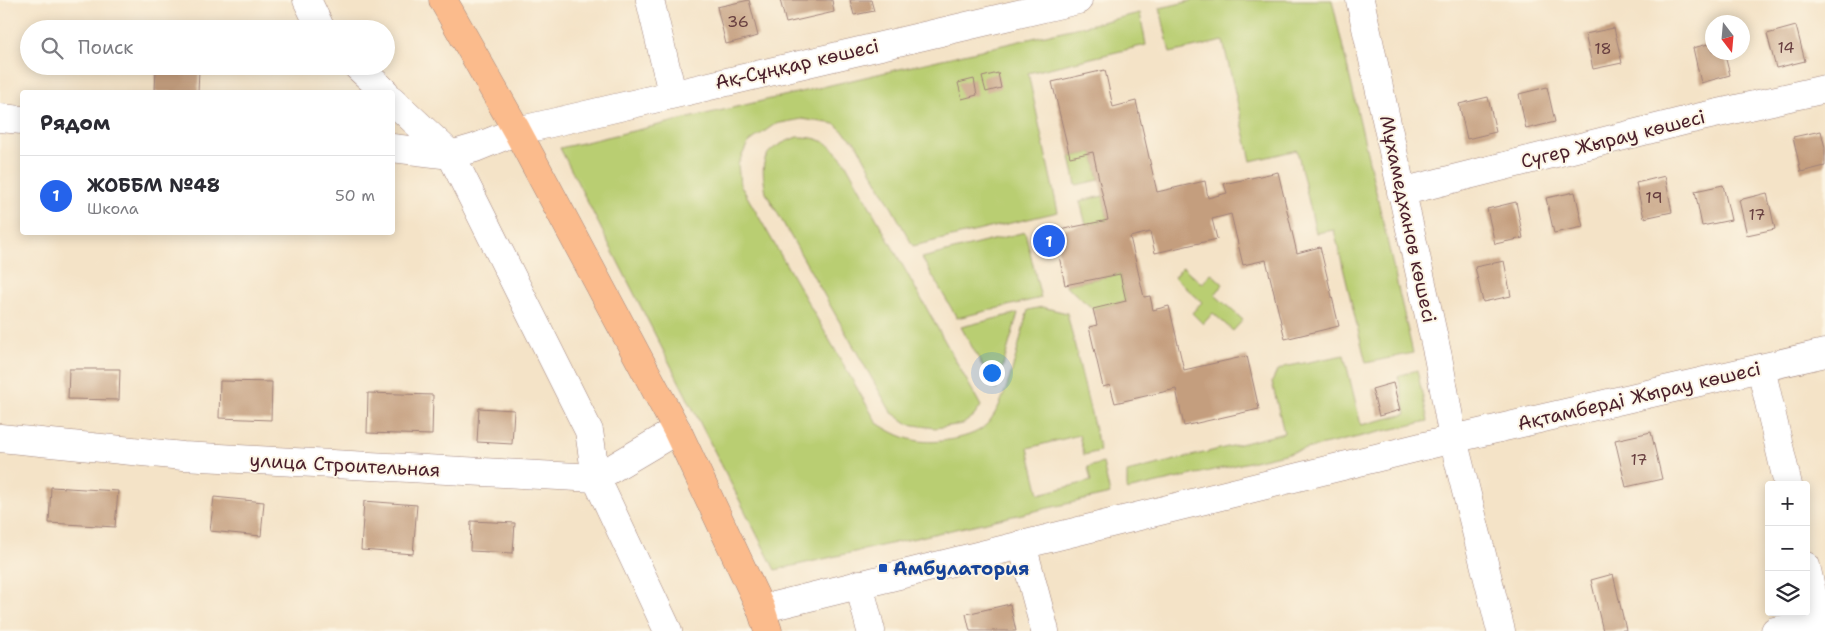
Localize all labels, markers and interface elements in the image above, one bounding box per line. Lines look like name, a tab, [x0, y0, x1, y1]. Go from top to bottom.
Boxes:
house number: 36	[727, 11, 749, 32]
north arrow	[1705, 15, 1750, 60]
search box	[20, 20, 395, 75]
street label: Ақ-Сұңқар көшесі	[713, 33, 881, 95]
icon: search	[38, 34, 66, 62]
text: Поиск	[78, 35, 133, 60]
house number: 14	[1777, 37, 1795, 58]
house number: 18	[1594, 38, 1612, 59]
street label: Сүгер Жырау көшесі	[1518, 104, 1708, 174]
text: Рядом	[40, 109, 110, 137]
street label: Мұхамедханов көшесі	[1374, 113, 1442, 325]
text: ЖОББМ №48	[87, 173, 220, 198]
text: 1	[52, 185, 60, 206]
text: 50 m	[335, 185, 375, 206]
house number: 19	[1645, 187, 1663, 208]
text: Школа	[87, 198, 139, 219]
house number: 17	[1748, 204, 1766, 225]
pin: 1	[1033, 222, 1065, 260]
street label: Ақтамберді Жырау көшесі	[1515, 356, 1763, 436]
your location	[979, 360, 1005, 386]
street label: улица Строительная	[249, 448, 441, 482]
house number: 17	[1630, 449, 1648, 470]
map controls	[1765, 481, 1810, 616]
button: +	[1765, 481, 1810, 526]
button: −	[1765, 526, 1810, 571]
place label: Амбулатория	[893, 556, 1029, 581]
marker: Амбулатория	[877, 562, 889, 574]
button: layers	[1765, 571, 1810, 616]

